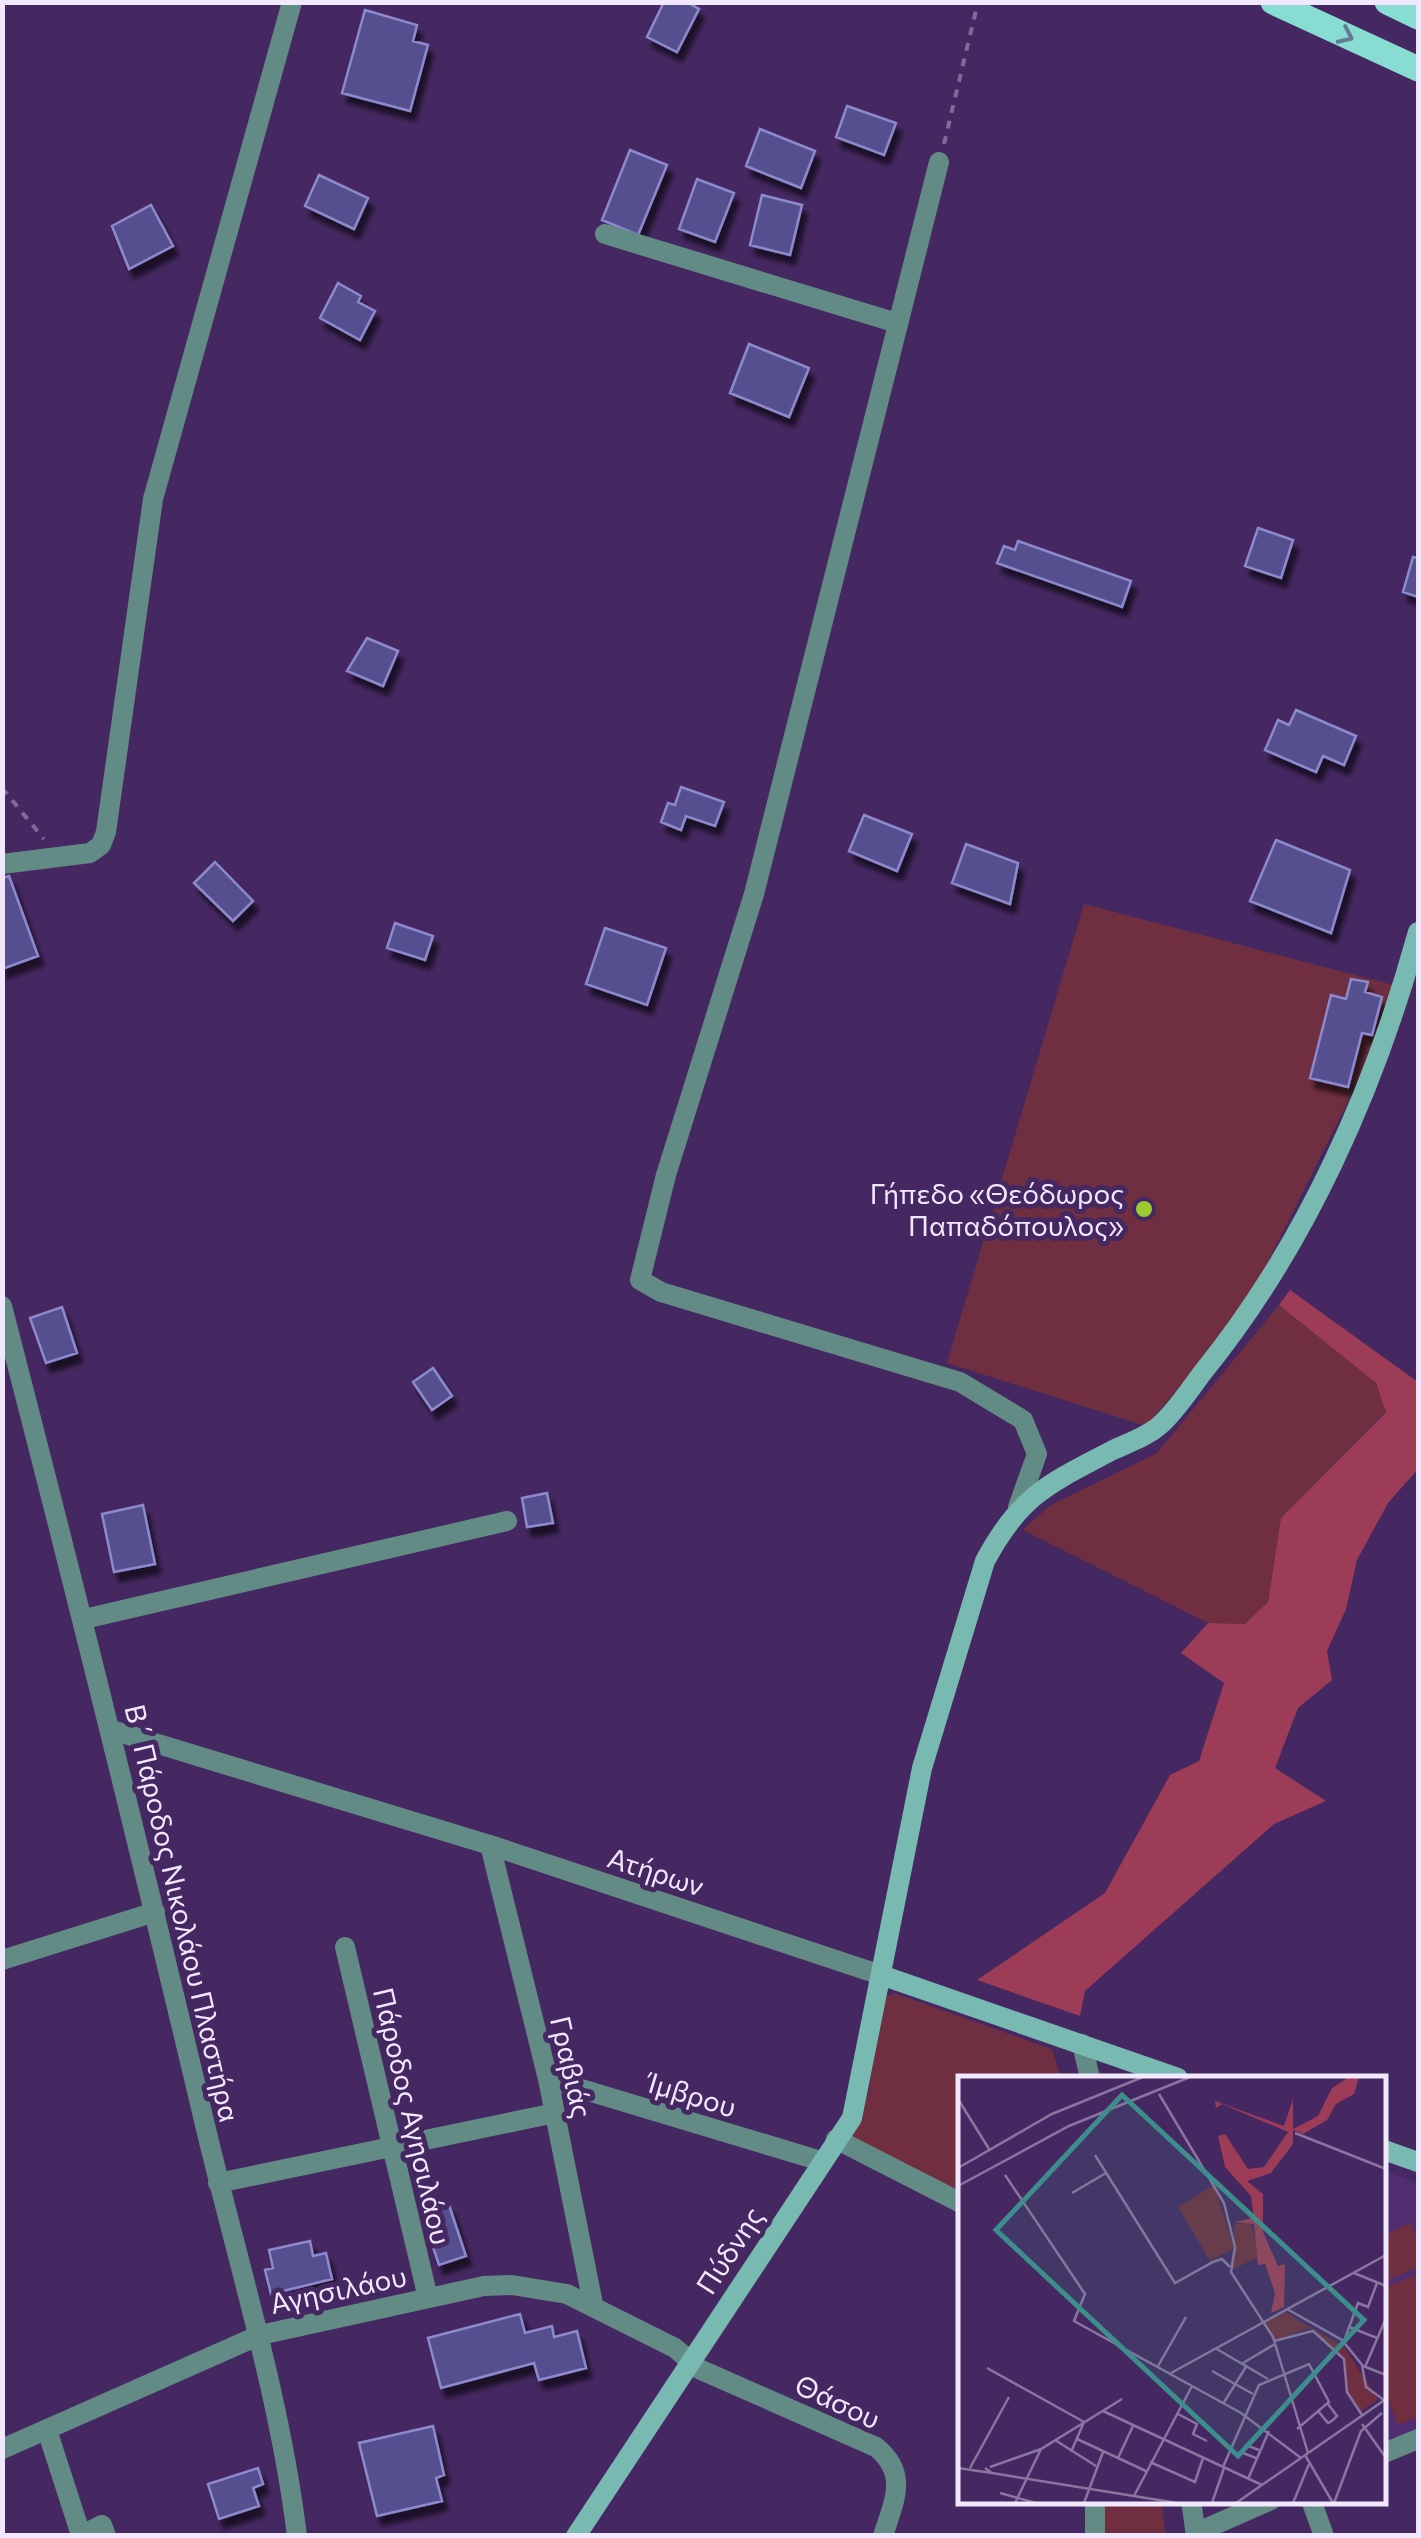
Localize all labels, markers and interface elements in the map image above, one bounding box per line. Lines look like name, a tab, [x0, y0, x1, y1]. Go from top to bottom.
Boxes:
one-way arrow	[1336, 24, 1354, 44]
place label: Γήπεδο «Θεόδωρος Παπαδόπουλος»	[870, 1176, 1124, 1242]
marker: Γήπεδο «Θεόδωρος Παπαδόπουλος»	[1133, 1198, 1155, 1220]
street label: Β΄ Πάροδος Νικολάου Πλαστήρα	[118, 1701, 248, 2125]
street label: Ατήρων	[604, 1840, 708, 1902]
street label: Πάροδος Αγησιλάου	[367, 1984, 459, 2248]
street label: Γραβιάς	[544, 2013, 600, 2121]
street label: Ίμβρου	[641, 2064, 740, 2124]
inset map	[958, 2076, 1386, 2503]
street label: Πύδνης	[688, 2200, 770, 2300]
street label: Αγησιλάου	[267, 2258, 409, 2320]
street label: Θάσου	[790, 2367, 886, 2435]

